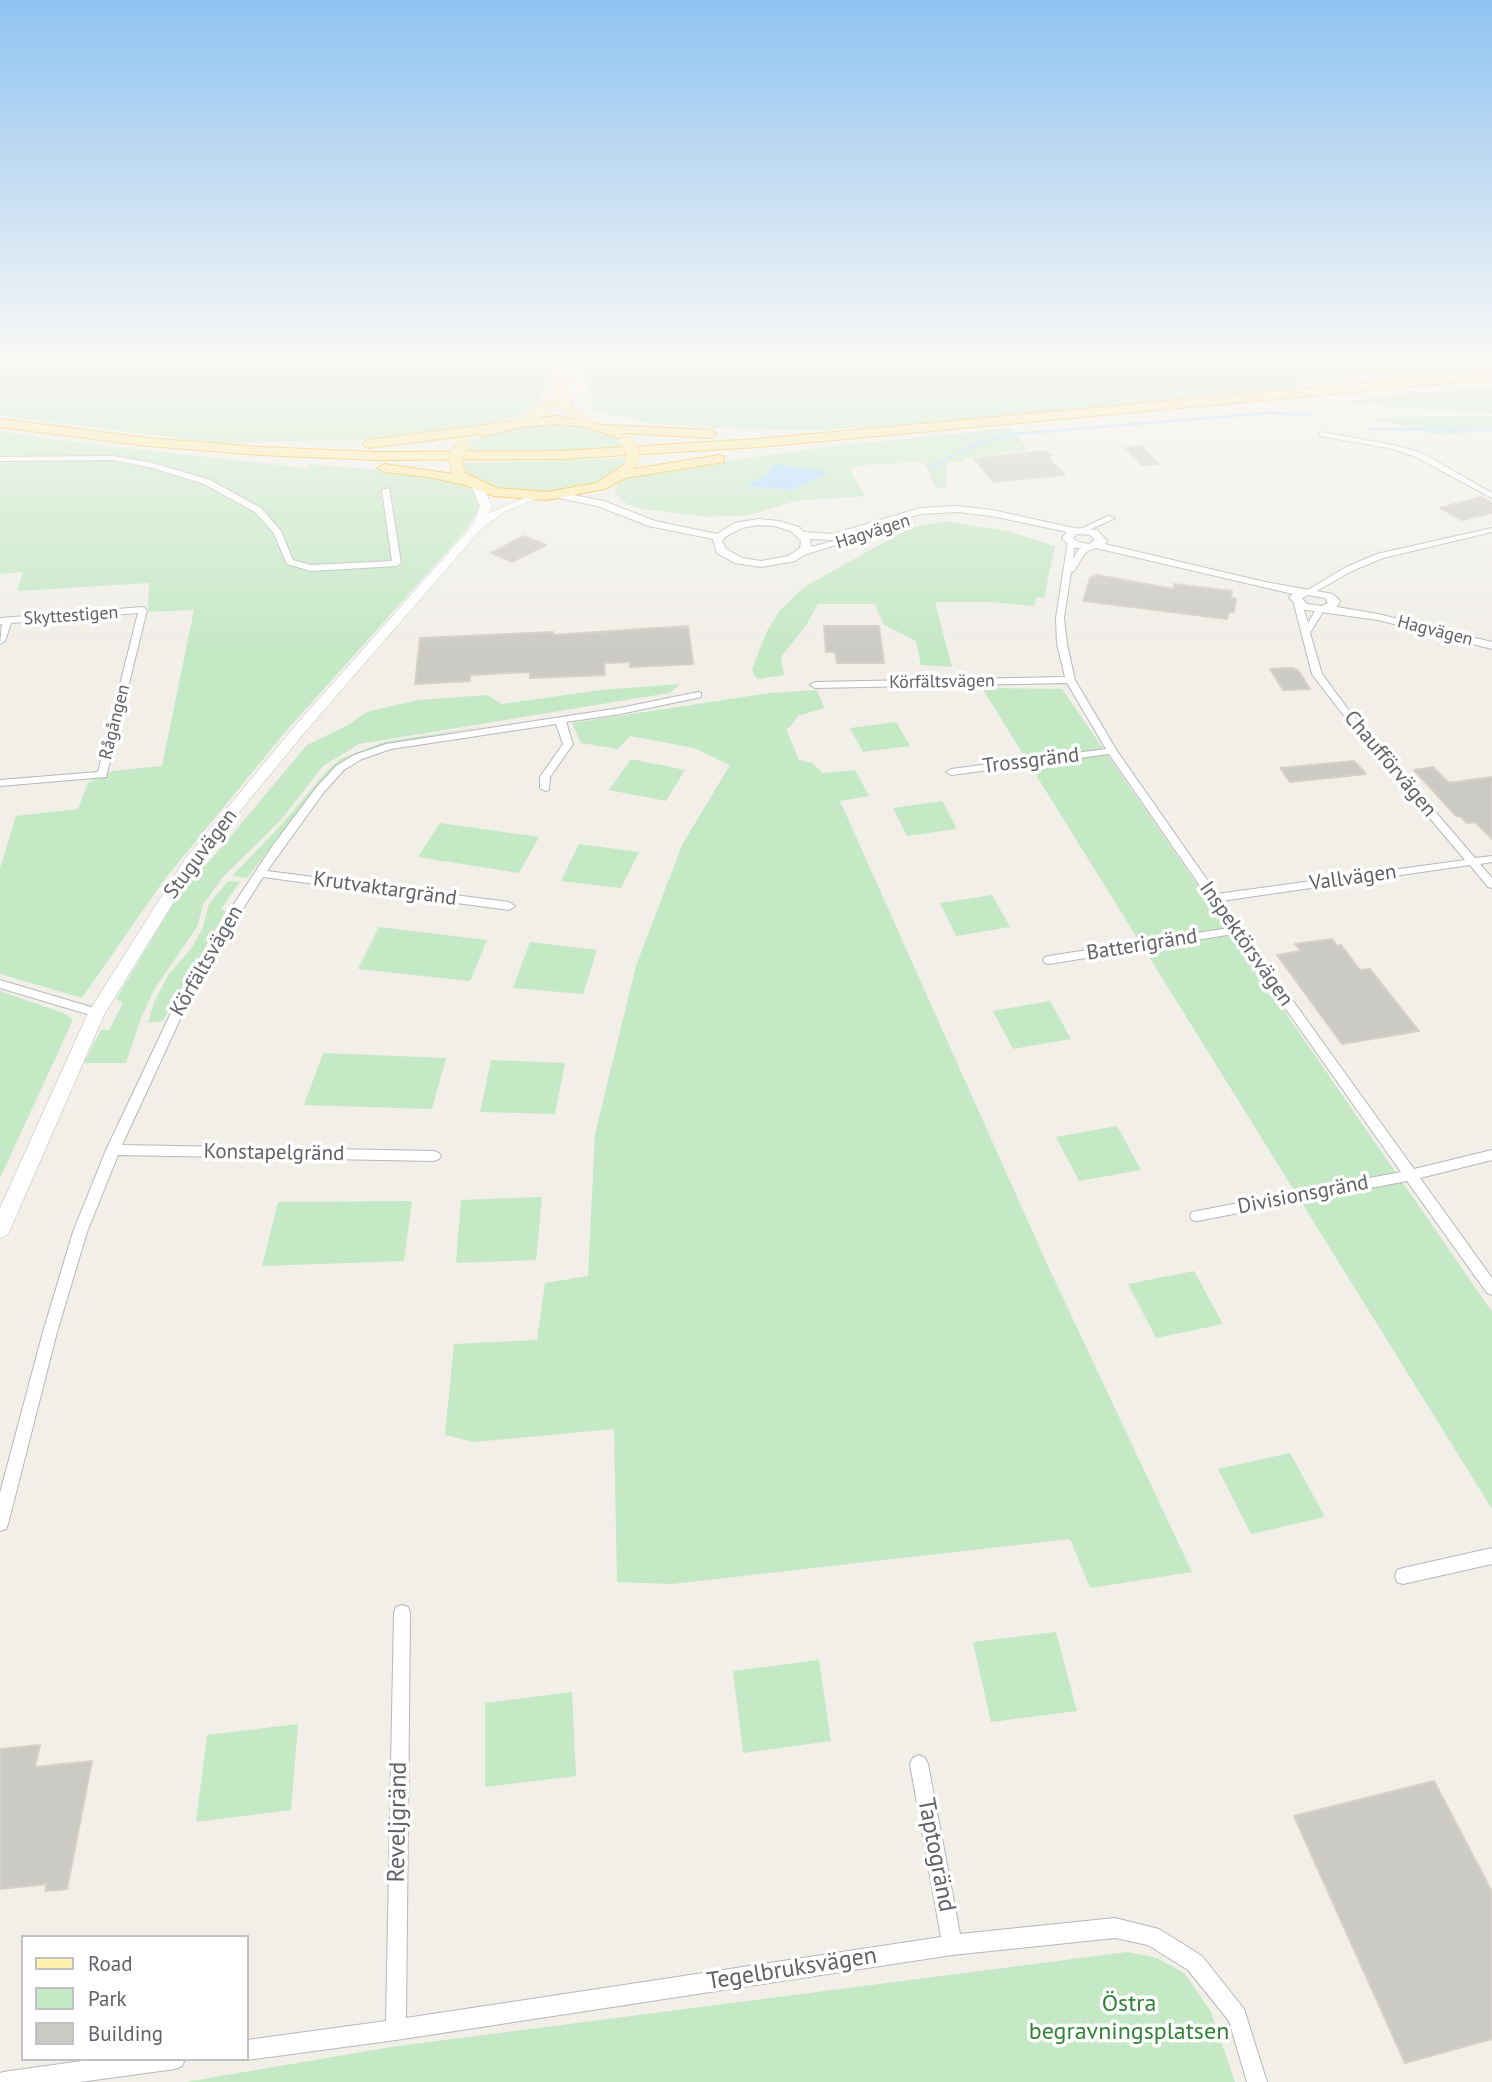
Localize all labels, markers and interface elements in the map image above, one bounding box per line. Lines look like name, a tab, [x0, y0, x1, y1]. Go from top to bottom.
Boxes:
street label: Hagvägen	[833, 510, 913, 554]
street label: Skyttestigen	[23, 602, 119, 630]
street label: Hagvägen	[1395, 611, 1475, 651]
street label: Körfältsvägen	[889, 670, 995, 694]
street label: Rågången	[95, 682, 135, 762]
street label: Chaufförvägen	[1338, 706, 1442, 822]
street label: Trossgränd	[981, 743, 1081, 779]
street label: Stuguvägen	[159, 804, 243, 904]
street label: Vallvägen	[1308, 859, 1398, 897]
street label: Krutvaktargränd	[312, 866, 458, 912]
street label: Inspektörsvägen	[1194, 877, 1298, 1011]
street label: Körfältsvägen	[165, 901, 249, 1021]
street label: Batterigränd	[1085, 924, 1199, 966]
street label: Konstapelgränd	[203, 1139, 345, 1167]
street label: Divisionsgränd	[1235, 1170, 1371, 1220]
street label: Reveljgränd	[383, 1761, 413, 1883]
street label: Taptogränd	[911, 1796, 961, 1914]
legend	[21, 1935, 248, 2061]
street label: Tegelbruksvägen	[705, 1941, 879, 1997]
text: Road	[88, 1950, 132, 1977]
text: Park	[88, 1985, 127, 2012]
park label: Östra begravningsplatsen	[1029, 1990, 1229, 2046]
text: Building	[88, 2020, 163, 2047]

